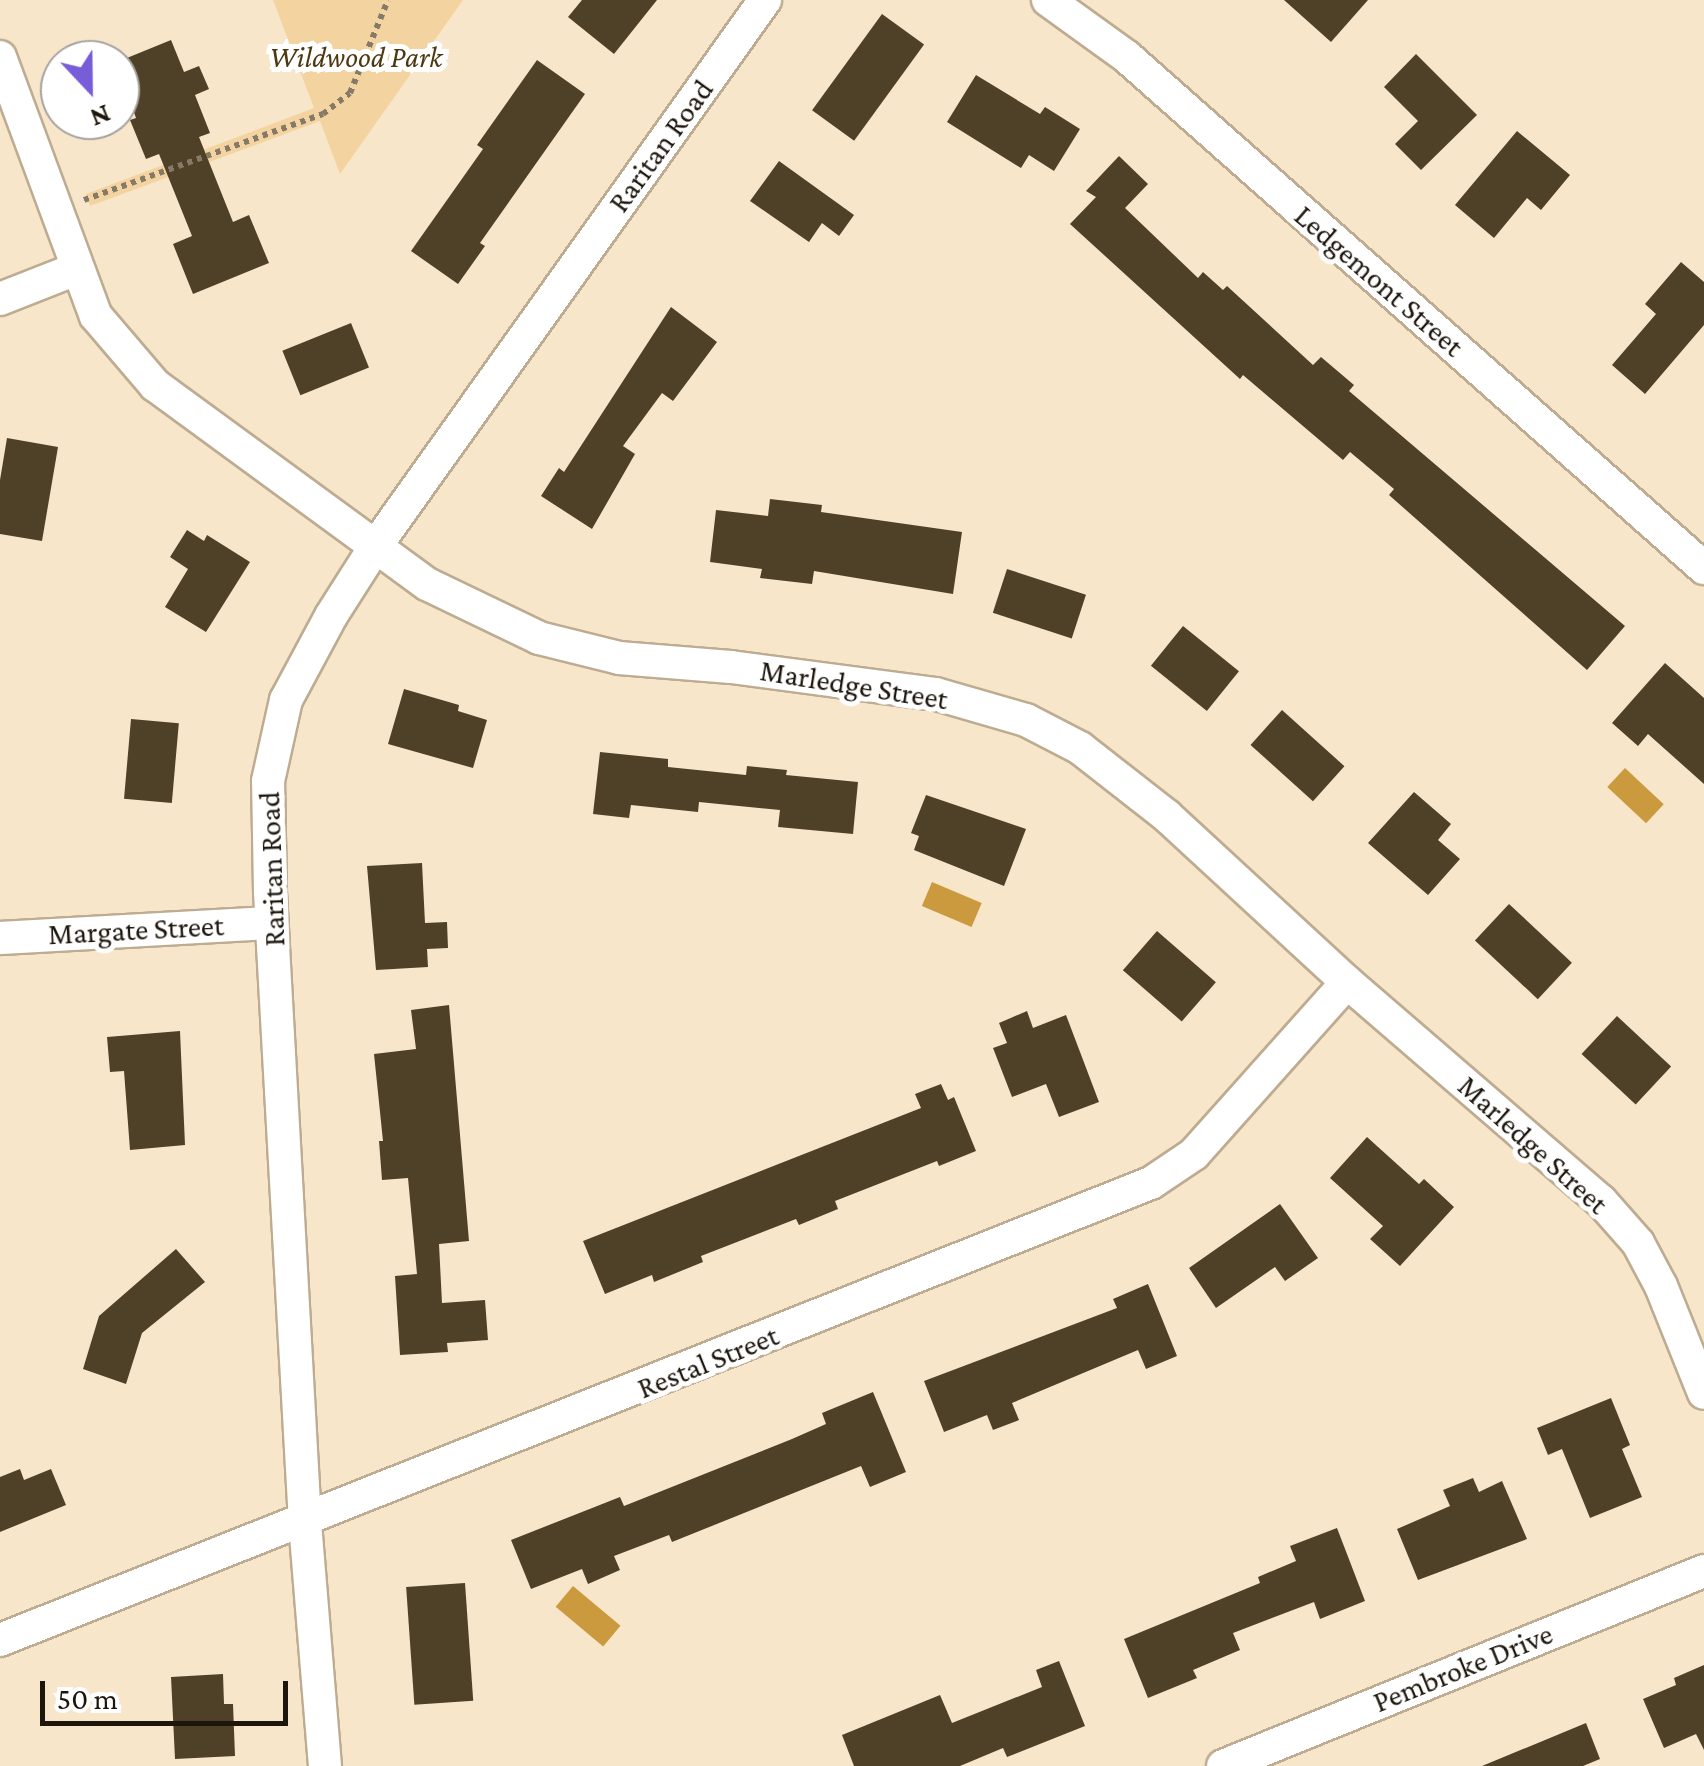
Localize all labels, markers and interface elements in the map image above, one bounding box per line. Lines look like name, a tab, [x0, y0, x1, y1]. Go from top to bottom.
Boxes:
park label: Wildwood Park	[270, 39, 442, 75]
north arrow	[40, 40, 140, 140]
street label: Raritan Road	[601, 73, 721, 219]
text: N	[86, 98, 115, 134]
street label: Ledgemont Street	[1287, 198, 1471, 364]
street label: Marledge Street	[758, 652, 950, 718]
street label: Raritan Road	[251, 791, 293, 947]
street label: Margate Street	[47, 907, 225, 953]
street label: Marledge Street	[1451, 1068, 1615, 1222]
street label: Restal Street	[632, 1317, 784, 1407]
street label: Pembroke Drive	[1368, 1616, 1558, 1720]
scale bar	[45, 1661, 292, 1723]
text: 50 m	[57, 1682, 118, 1715]

